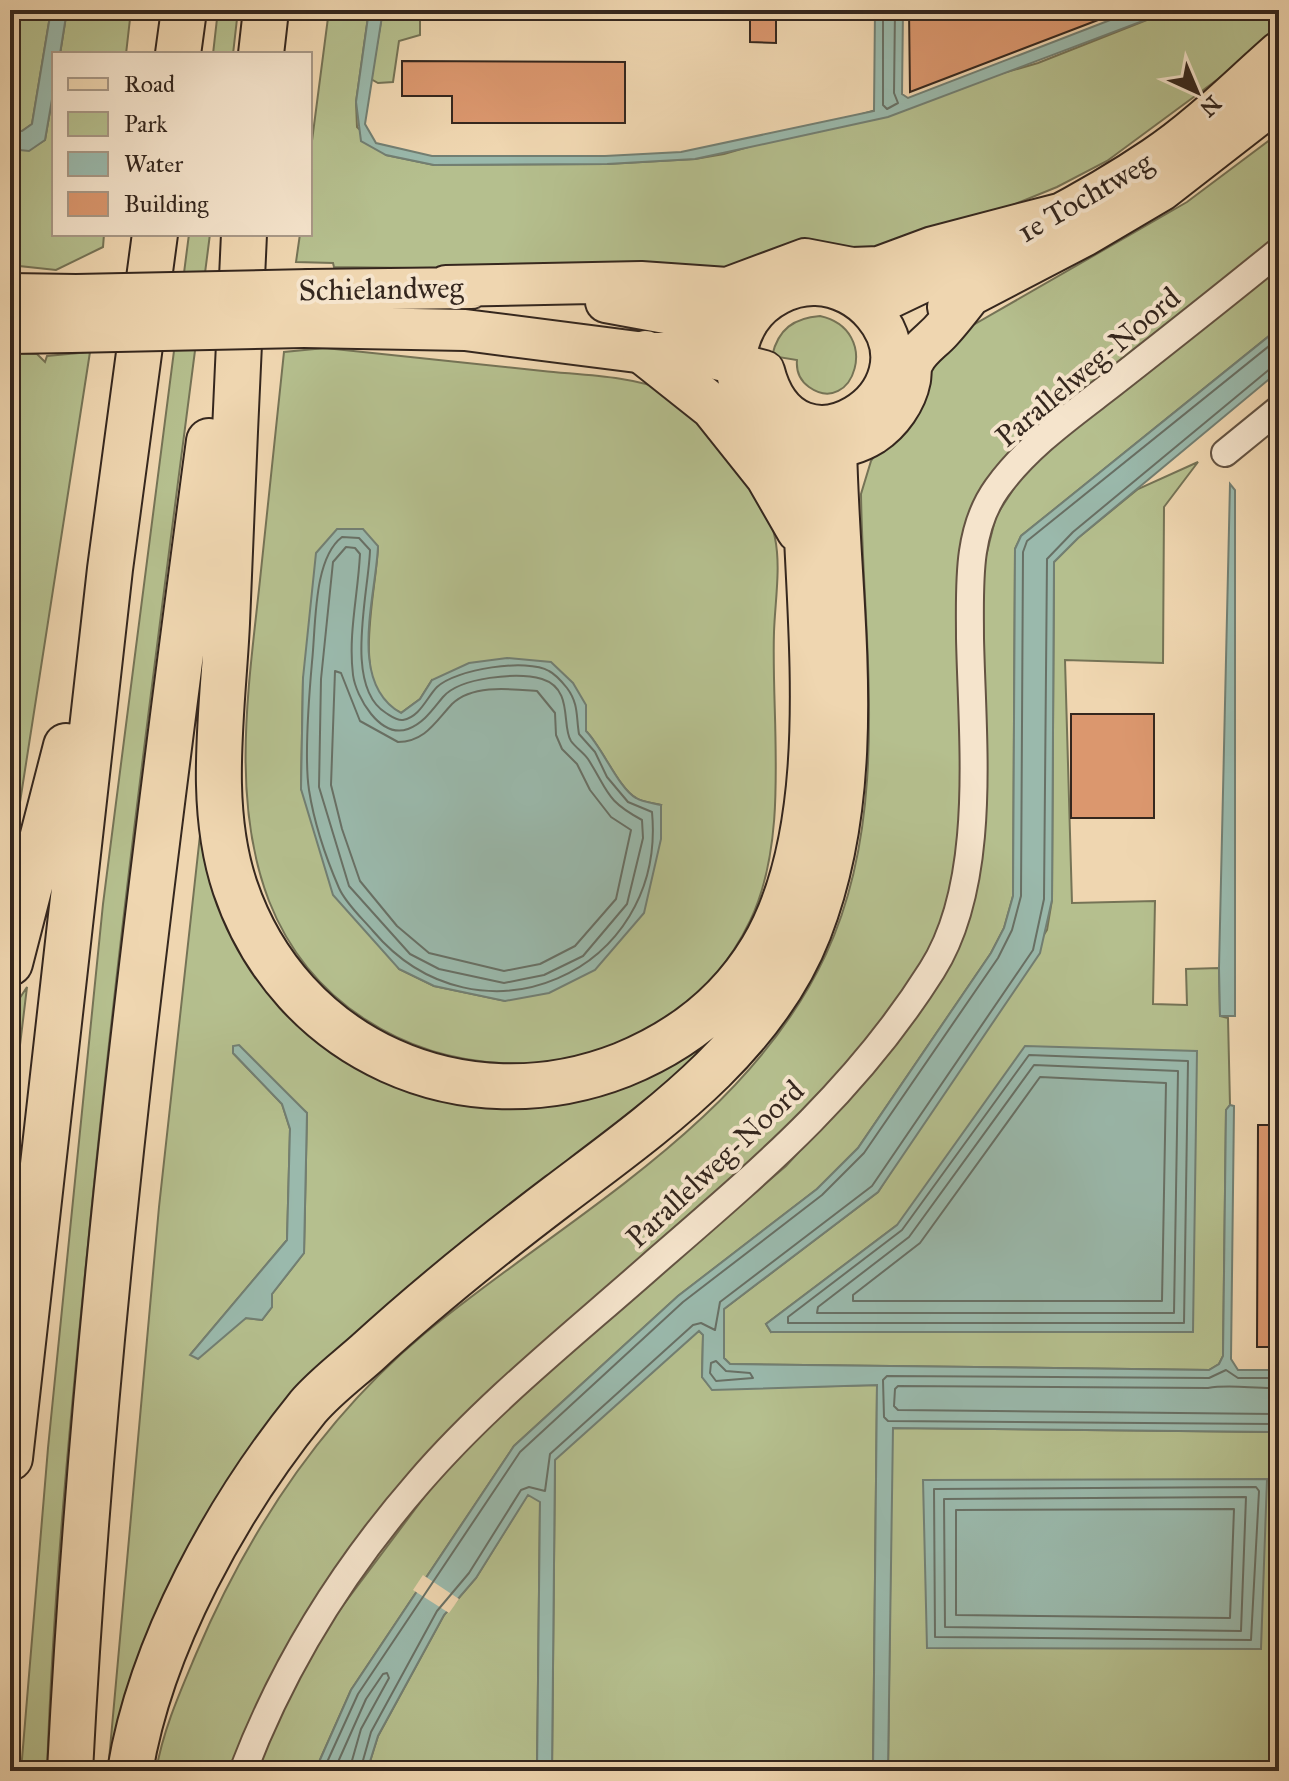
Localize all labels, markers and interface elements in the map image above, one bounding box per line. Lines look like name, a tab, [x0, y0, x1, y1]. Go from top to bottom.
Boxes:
legend	[52, 52, 312, 236]
north arrow	[1157, 52, 1237, 132]
text: Road	[124, 69, 175, 99]
text: N	[1194, 90, 1227, 122]
text: Park	[124, 109, 168, 139]
street label: 1e Tochtweg	[1011, 143, 1160, 250]
text: Water	[124, 149, 183, 179]
text: Building	[124, 189, 209, 219]
street label: Schielandweg	[298, 270, 465, 308]
street label: Parallelweg-Noord	[989, 279, 1187, 455]
street label: Parallelweg-Noord	[619, 1073, 811, 1255]

